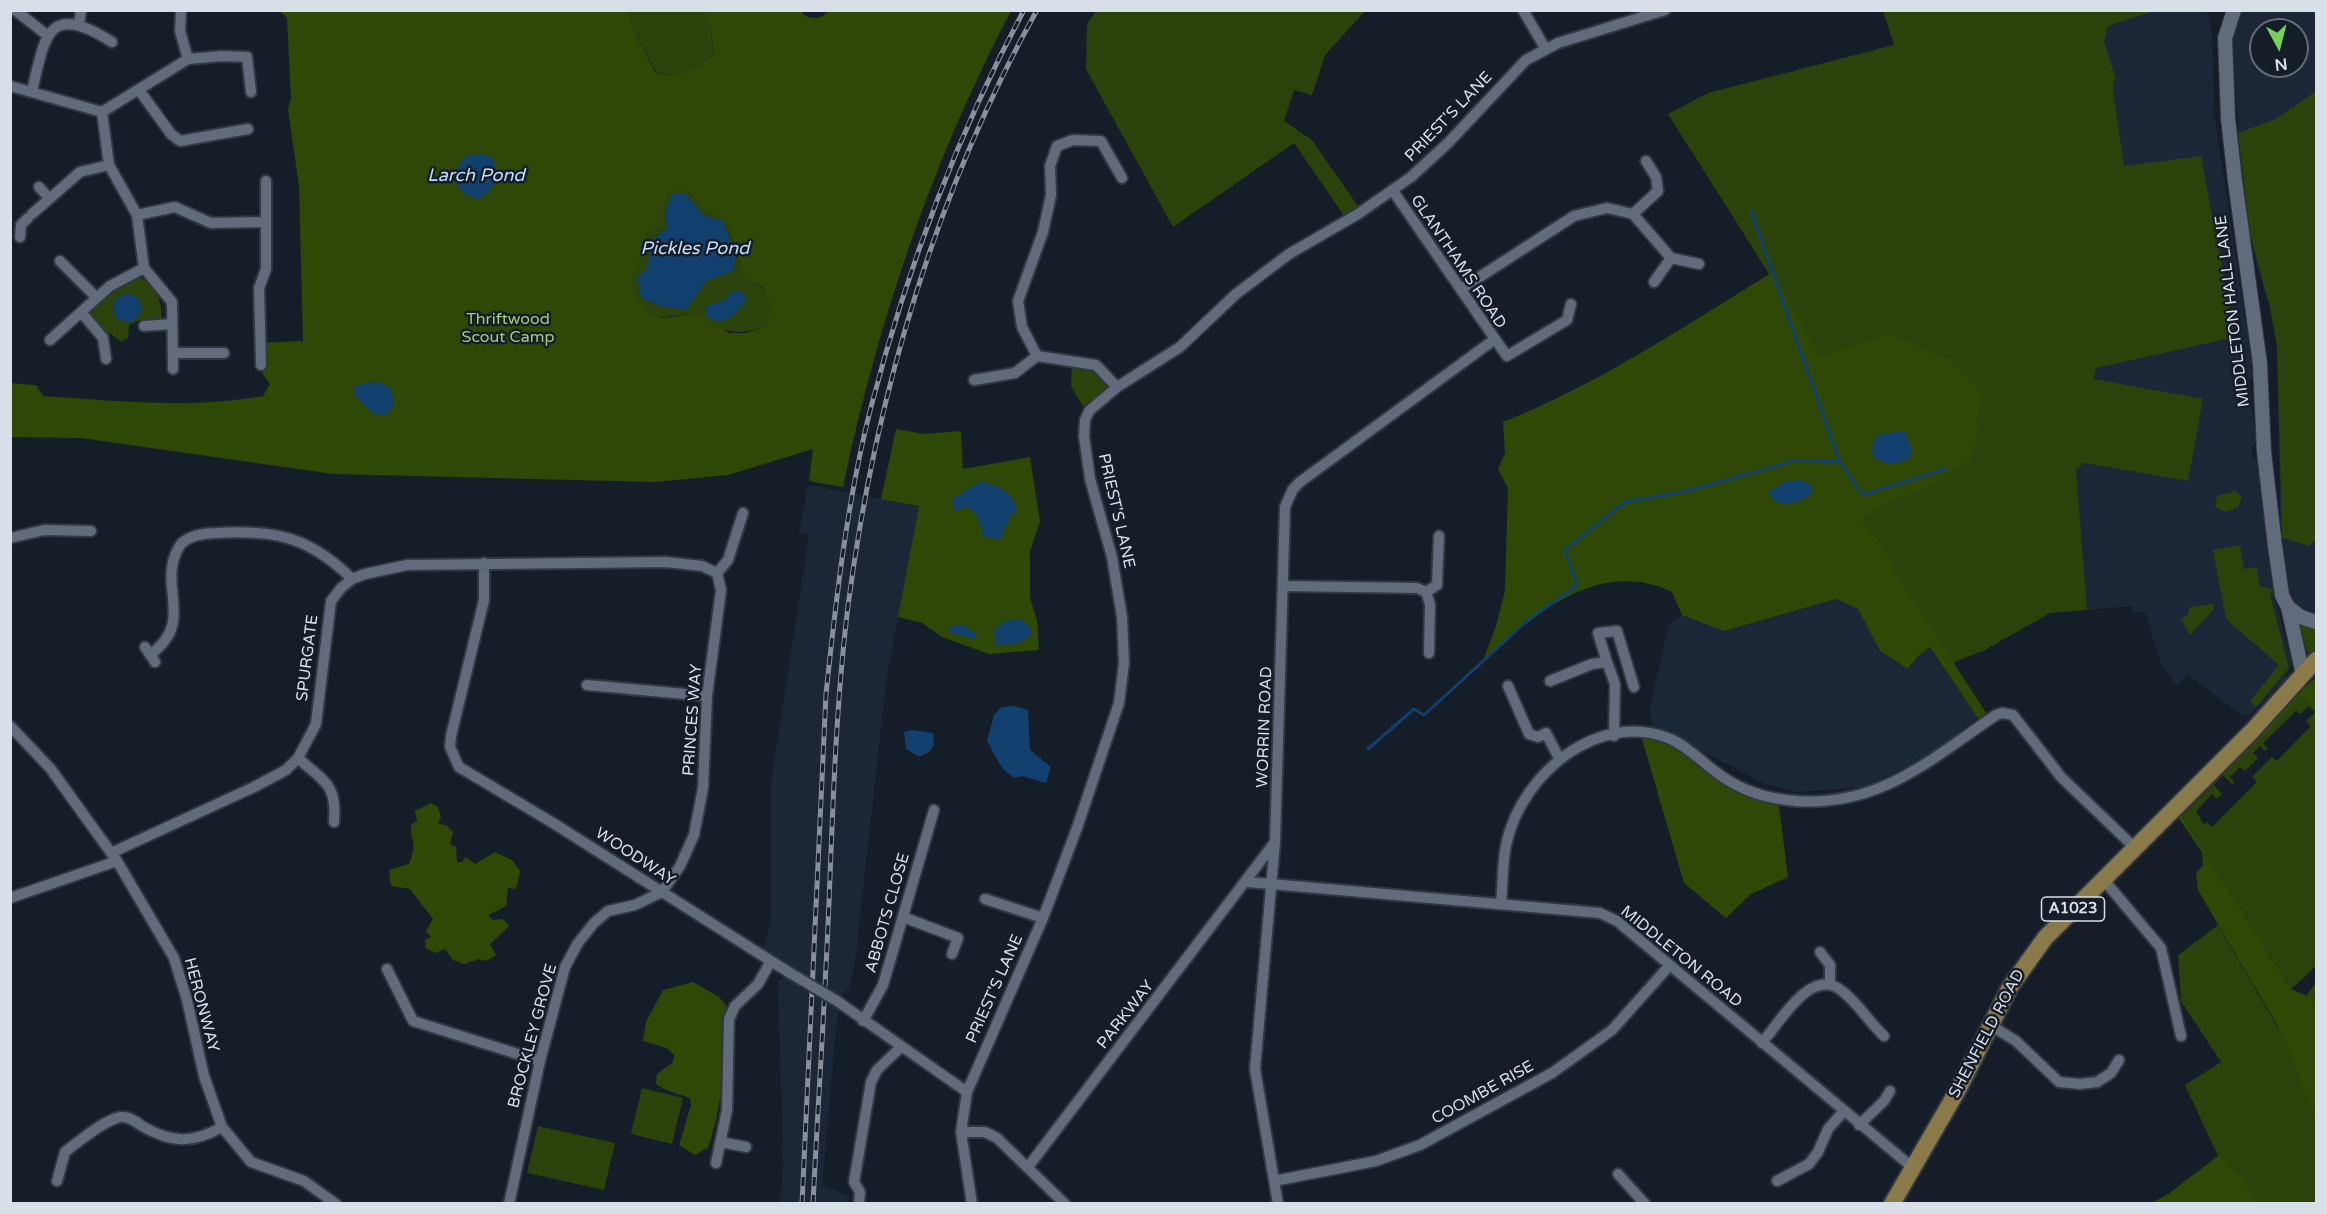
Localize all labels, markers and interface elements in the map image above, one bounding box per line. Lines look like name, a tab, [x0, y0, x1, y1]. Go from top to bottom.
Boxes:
north arrow	[2249, 18, 2309, 78]
text: N	[2273, 53, 2289, 75]
street label: PRIEST'S LANE	[1401, 68, 1497, 166]
water label: Larch Pond	[427, 165, 525, 187]
street label: GLANTHAMS ROAD	[1406, 192, 1510, 332]
street label: MIDDLETON HALL LANE	[2212, 214, 2254, 408]
water label: Pickles Pond	[641, 238, 749, 260]
park label: Thriftwood Scout Camp	[462, 310, 554, 348]
street label: PRIEST'S LANE	[1093, 452, 1139, 570]
street label: SPURGATE	[293, 614, 323, 702]
street label: PRINCES WAY	[680, 663, 706, 777]
street label: WORRIN ROAD	[1253, 666, 1277, 788]
street label: WOODWAY	[591, 824, 679, 890]
street label: ABBOTS CLOSE	[862, 851, 914, 975]
road number: A1023	[2042, 897, 2104, 921]
street label: MIDDLETON ROAD	[1616, 902, 1746, 1012]
street label: PRIEST'S LANE	[962, 931, 1028, 1047]
street label: HERONWAY	[179, 956, 223, 1054]
street label: BROCKLEY GROVE	[504, 962, 562, 1110]
street label: SHENFIELD ROAD	[1945, 966, 2029, 1102]
street label: PARKWAY	[1093, 977, 1159, 1053]
street label: COOMBE RISE	[1429, 1057, 1537, 1129]

